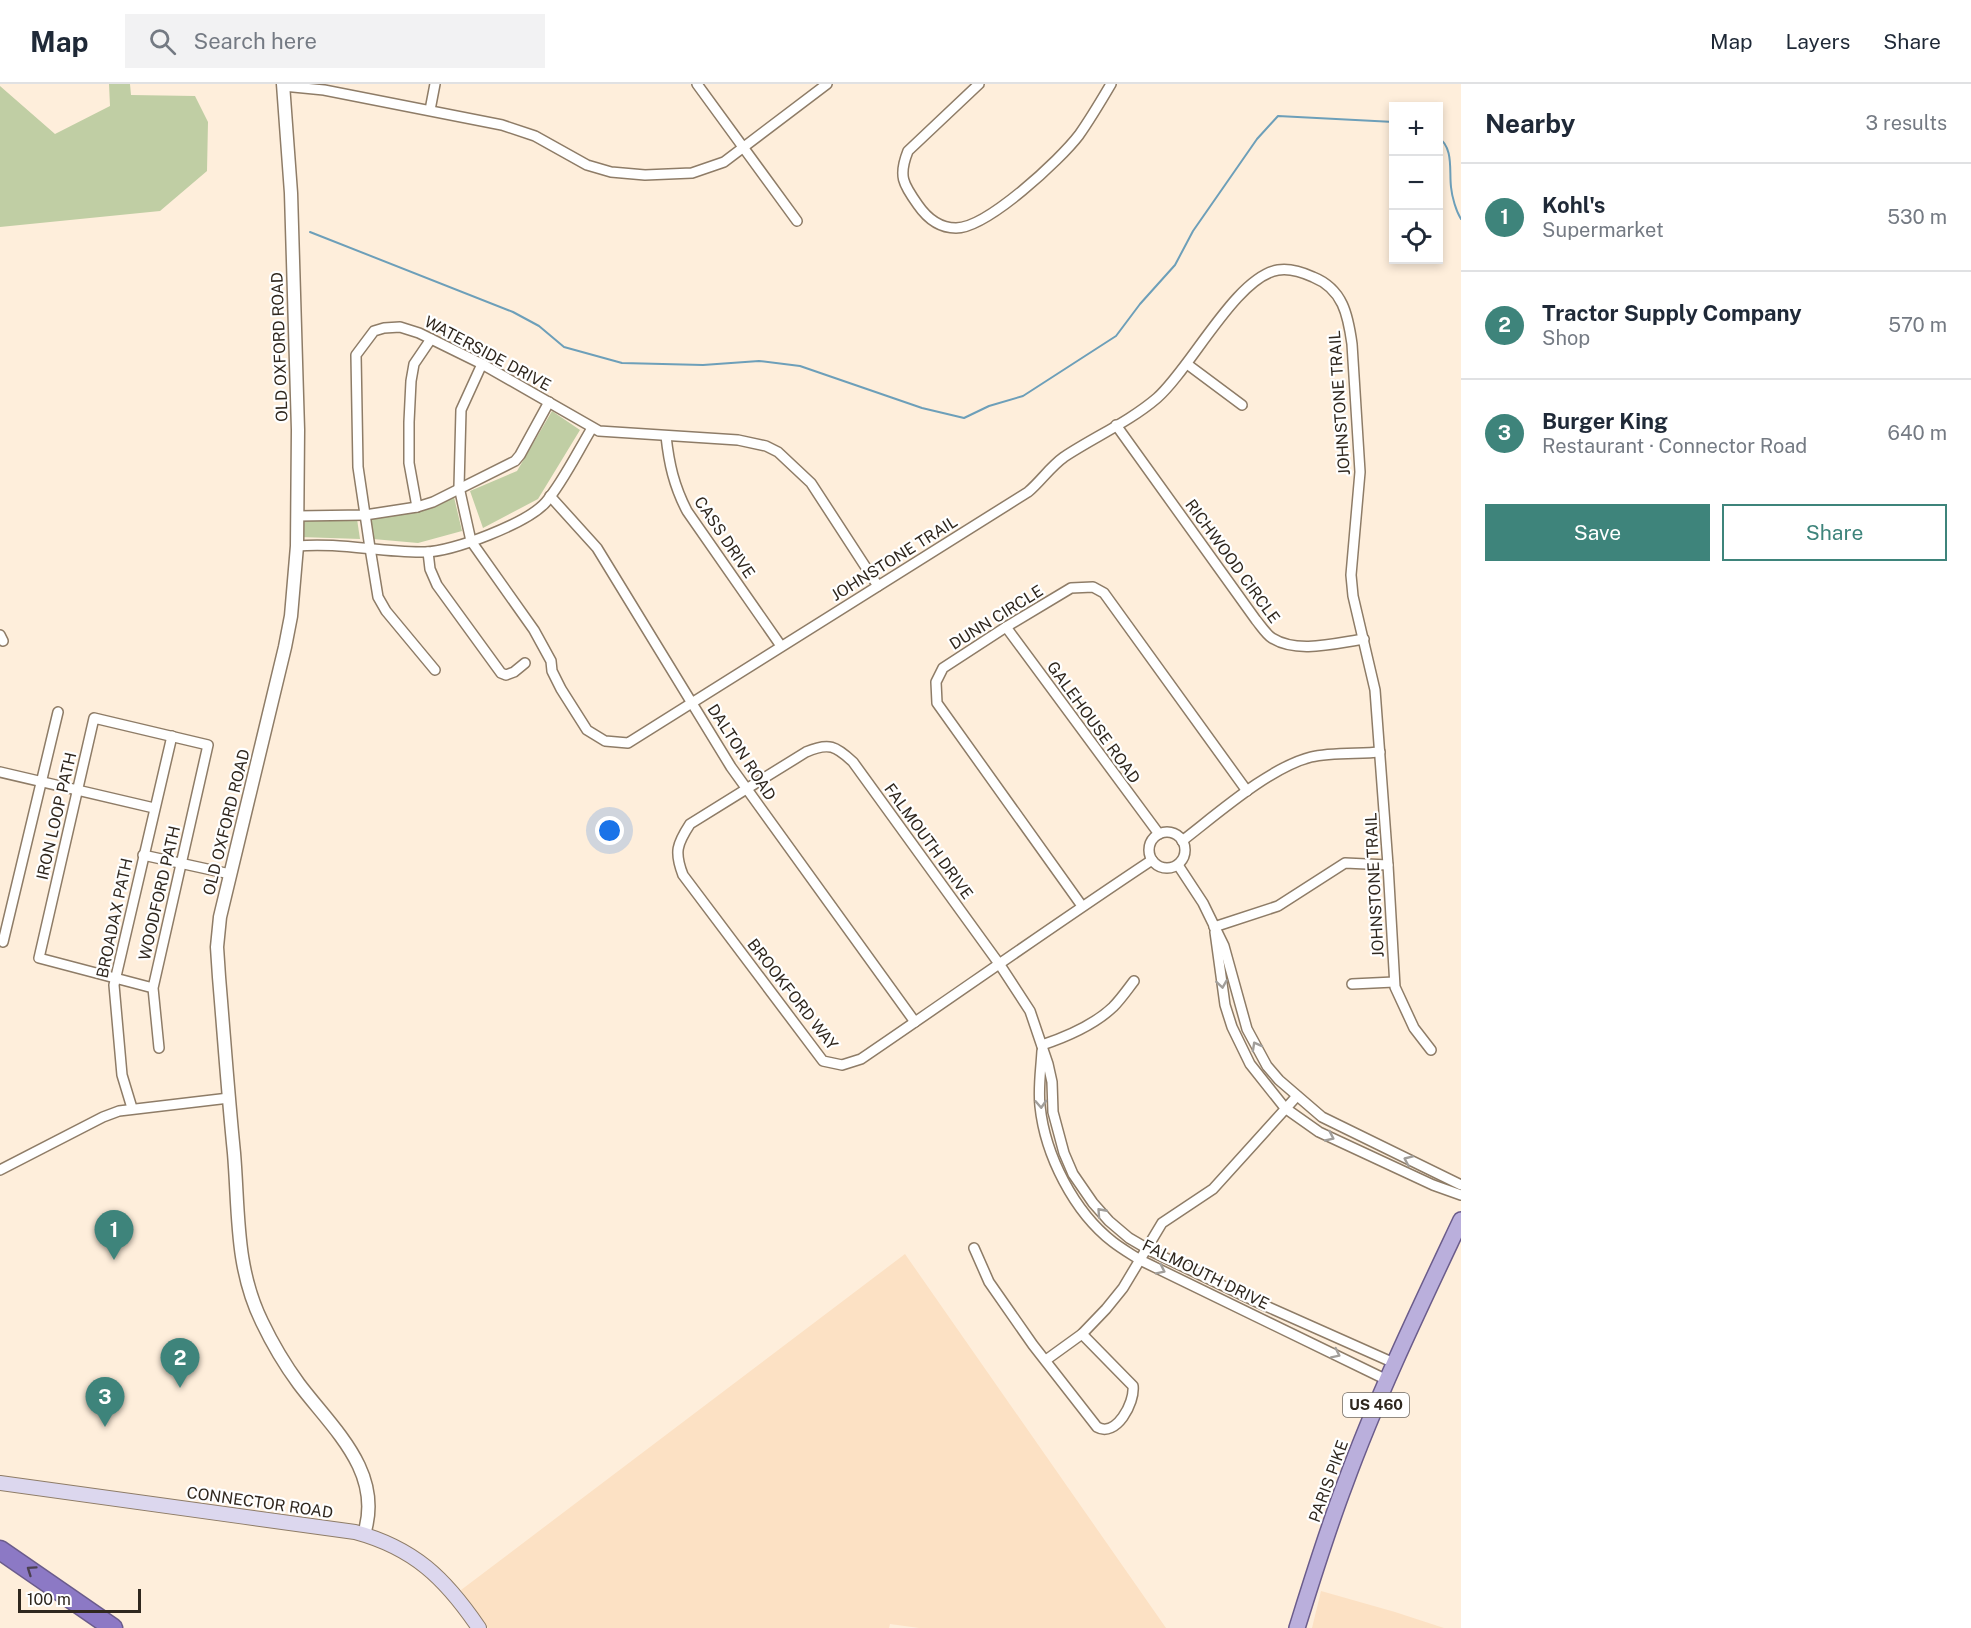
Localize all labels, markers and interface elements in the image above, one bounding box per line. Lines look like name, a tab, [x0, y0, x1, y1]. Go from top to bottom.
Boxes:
search box	[125, 14, 545, 68]
text: Map	[30, 25, 89, 58]
icon: search	[146, 25, 179, 58]
text: Search here	[194, 28, 317, 54]
text: Map	[1710, 29, 1753, 54]
text: Layers	[1786, 29, 1850, 54]
text: Share	[1883, 29, 1941, 54]
map controls	[1389, 102, 1443, 264]
button: +	[1389, 102, 1443, 156]
text: Nearby	[1485, 108, 1575, 139]
text: 3 results	[1866, 111, 1947, 135]
button: −	[1389, 156, 1443, 210]
text: Kohl's	[1542, 192, 1605, 218]
text: 1	[1500, 205, 1509, 229]
text: 530 m	[1887, 205, 1947, 229]
button: locate	[1389, 210, 1443, 264]
text: Supermarket	[1542, 218, 1664, 242]
street label: OLD OXFORD ROAD	[267, 272, 292, 422]
text: Tractor Supply Company	[1542, 300, 1802, 326]
street label: WATERSIDE DRIVE	[421, 312, 554, 395]
text: 2	[1498, 313, 1511, 337]
text: 570 m	[1888, 313, 1947, 337]
text: Shop	[1542, 326, 1590, 350]
street label: JOHNSTONE TRAIL	[1325, 330, 1354, 476]
text: Burger King	[1542, 408, 1668, 434]
text: 3	[1498, 421, 1511, 445]
text: 640 m	[1888, 421, 1947, 445]
text: Restaurant · Connector Road	[1542, 434, 1807, 458]
street label: CASS DRIVE	[690, 493, 759, 582]
street label: RICHWOOD CIRCLE	[1181, 496, 1284, 627]
button: Save	[1485, 504, 1710, 561]
button: Share	[1722, 504, 1947, 561]
street label: JOHNSTONE TRAIL	[828, 512, 961, 605]
street label: DUNN CIRCLE	[946, 581, 1047, 654]
street label: GALEHOUSE ROAD	[1043, 658, 1144, 787]
street label: DALTON ROAD	[703, 700, 780, 804]
street label: OLD OXFORD ROAD	[199, 747, 254, 897]
street label: IRON LOOP PATH	[33, 751, 80, 882]
street label: FALMOUTH DRIVE	[880, 780, 977, 903]
street label: JOHNSTONE TRAIL	[1361, 812, 1388, 958]
your location	[595, 816, 624, 845]
street label: WOODFORD PATH	[135, 824, 184, 962]
street label: BROADAX PATH	[92, 856, 136, 980]
street label: BROOKFORD WAY	[743, 935, 842, 1054]
one-way arrow	[1215, 980, 1227, 989]
one-way arrow	[1252, 1042, 1263, 1052]
one-way arrow	[1034, 1099, 1047, 1108]
one-way arrow	[1323, 1129, 1334, 1141]
one-way arrow	[1404, 1155, 1415, 1167]
one-way arrow	[1097, 1208, 1108, 1219]
pin: 1	[94, 1210, 134, 1260]
street label: FALMOUTH DRIVE	[1139, 1236, 1272, 1313]
one-way arrow	[1154, 1263, 1165, 1275]
pin: 2	[160, 1338, 200, 1388]
one-way arrow	[1330, 1347, 1341, 1359]
pin: 3	[86, 1378, 124, 1427]
road number: US 460	[1343, 1393, 1409, 1417]
street label: PARIS PIKE	[1305, 1437, 1352, 1525]
street label: CONNECTOR ROAD	[185, 1483, 334, 1522]
one-way arrow	[27, 1566, 38, 1577]
scale bar	[18, 1586, 141, 1614]
text: 100 m	[27, 1590, 71, 1609]

